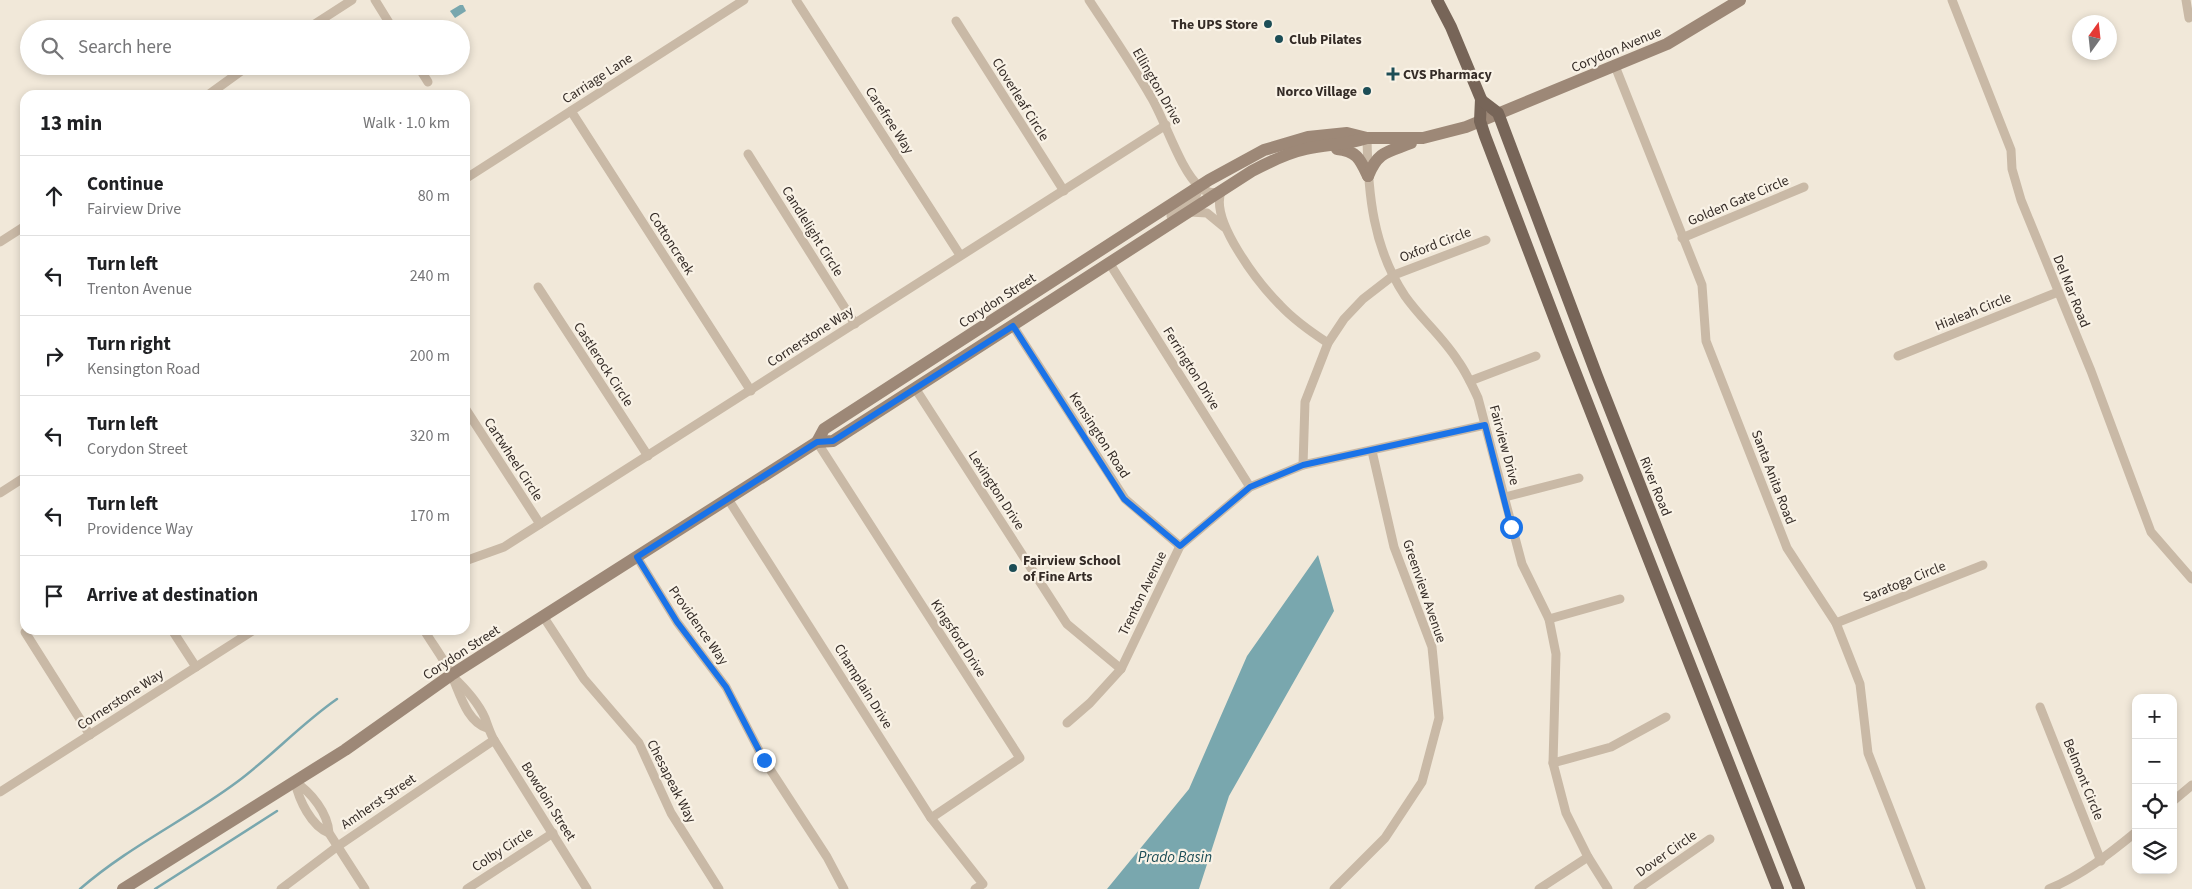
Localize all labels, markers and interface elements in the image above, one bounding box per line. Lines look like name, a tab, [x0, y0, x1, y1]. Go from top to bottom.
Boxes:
place label: The UPS Store	[1171, 15, 1258, 35]
north arrow	[2072, 15, 2117, 60]
marker: The UPS Store	[1262, 18, 1274, 30]
search box	[20, 20, 470, 75]
street label: Corydon Avenue	[1568, 22, 1665, 78]
place label: Club Pilates	[1289, 30, 1362, 50]
marker: Club Pilates	[1273, 33, 1285, 45]
icon: search	[38, 34, 66, 62]
text: Search here	[78, 34, 172, 61]
street label: Ellington Drive	[1127, 44, 1187, 129]
street label: Carriage Lane	[558, 49, 637, 109]
street label: Cloverleaf Circle	[987, 54, 1054, 145]
place label: CVS Pharmacy	[1403, 65, 1493, 85]
marker: CVS Pharmacy	[1387, 68, 1399, 80]
place label: Norco Village	[1276, 82, 1357, 102]
street label: Carefree Way	[860, 83, 919, 158]
marker: Norco Village	[1361, 85, 1373, 97]
text: 13 min	[40, 108, 102, 138]
text: Walk · 1.0 km	[363, 112, 450, 134]
text: Continue	[87, 171, 164, 198]
street label: Golden Gate Circle	[1685, 171, 1792, 231]
icon: ahead	[40, 182, 68, 210]
street label: Candlelight Circle	[776, 182, 848, 281]
text: 80 m	[418, 185, 450, 207]
text: Fairview Drive	[87, 198, 181, 220]
street label: Cottoncreek	[643, 208, 699, 279]
street label: Oxford Circle	[1397, 222, 1474, 268]
text: Turn left	[87, 251, 158, 278]
street label: Del Mar Road	[2047, 252, 2095, 331]
icon: left	[40, 262, 68, 290]
text: 240 m	[410, 265, 450, 287]
street label: Corydon Street	[955, 268, 1040, 333]
text: Trenton Avenue	[87, 278, 192, 300]
street label: Hialeah Circle	[1932, 288, 2014, 336]
street label: Cornerstone Way	[763, 301, 858, 372]
street label: Castlerock Circle	[568, 318, 638, 411]
street label: Ferrington Drive	[1158, 323, 1225, 414]
text: Turn right	[87, 331, 171, 358]
icon: right	[40, 342, 68, 370]
text: 200 m	[410, 345, 450, 367]
text: Kensington Road	[87, 358, 200, 380]
street label: Kensington Road	[1064, 388, 1135, 483]
street label: Fairview Drive	[1484, 403, 1524, 488]
text: Turn left	[87, 411, 158, 438]
street label: Cartwheel Circle	[479, 414, 548, 505]
icon: left	[40, 422, 68, 450]
text: 320 m	[410, 425, 450, 447]
street label: Santa Anita Road	[1746, 427, 1800, 527]
text: Corydon Street	[87, 438, 188, 460]
street label: Lexington Drive	[963, 447, 1029, 534]
street label: River Road	[1634, 454, 1676, 519]
text: Turn left	[87, 491, 158, 518]
icon: left	[40, 502, 68, 530]
text: 170 m	[410, 505, 450, 527]
route start	[1500, 516, 1523, 539]
text: Providence Way	[87, 518, 193, 540]
street label: Greenview Avenue	[1397, 537, 1451, 646]
street label: Trenton Avenue	[1114, 548, 1172, 639]
place label: Fairview School of Fine Arts	[1023, 551, 1121, 587]
street label: Saratoga Circle	[1860, 556, 1949, 608]
marker: Fairview School of Fine Arts	[1007, 562, 1019, 574]
icon: arrive	[40, 582, 68, 610]
text: Arrive at destination	[87, 582, 258, 609]
street label: Providence Way	[663, 582, 733, 670]
street label: Kingsford Drive	[925, 596, 991, 681]
street label: Corydon Street	[419, 620, 504, 685]
street label: Champlain Drive	[829, 640, 897, 733]
street label: Cornerstone Way	[73, 664, 168, 735]
map controls	[2132, 694, 2177, 874]
button: +	[2132, 694, 2177, 739]
street label: Chesapeak Way	[642, 736, 701, 827]
street label: Belmont Circle	[2058, 736, 2109, 823]
button: −	[2132, 739, 2177, 784]
route end	[753, 749, 776, 772]
street label: Bowdoin Street	[516, 758, 581, 845]
street label: Amherst Street	[337, 769, 420, 834]
button: locate	[2132, 784, 2177, 829]
street label: Colby Circle	[468, 823, 537, 877]
street label: Dover Circle	[1632, 825, 1701, 882]
button: layers	[2132, 829, 2177, 874]
water label: Prado Basin	[1138, 847, 1212, 868]

